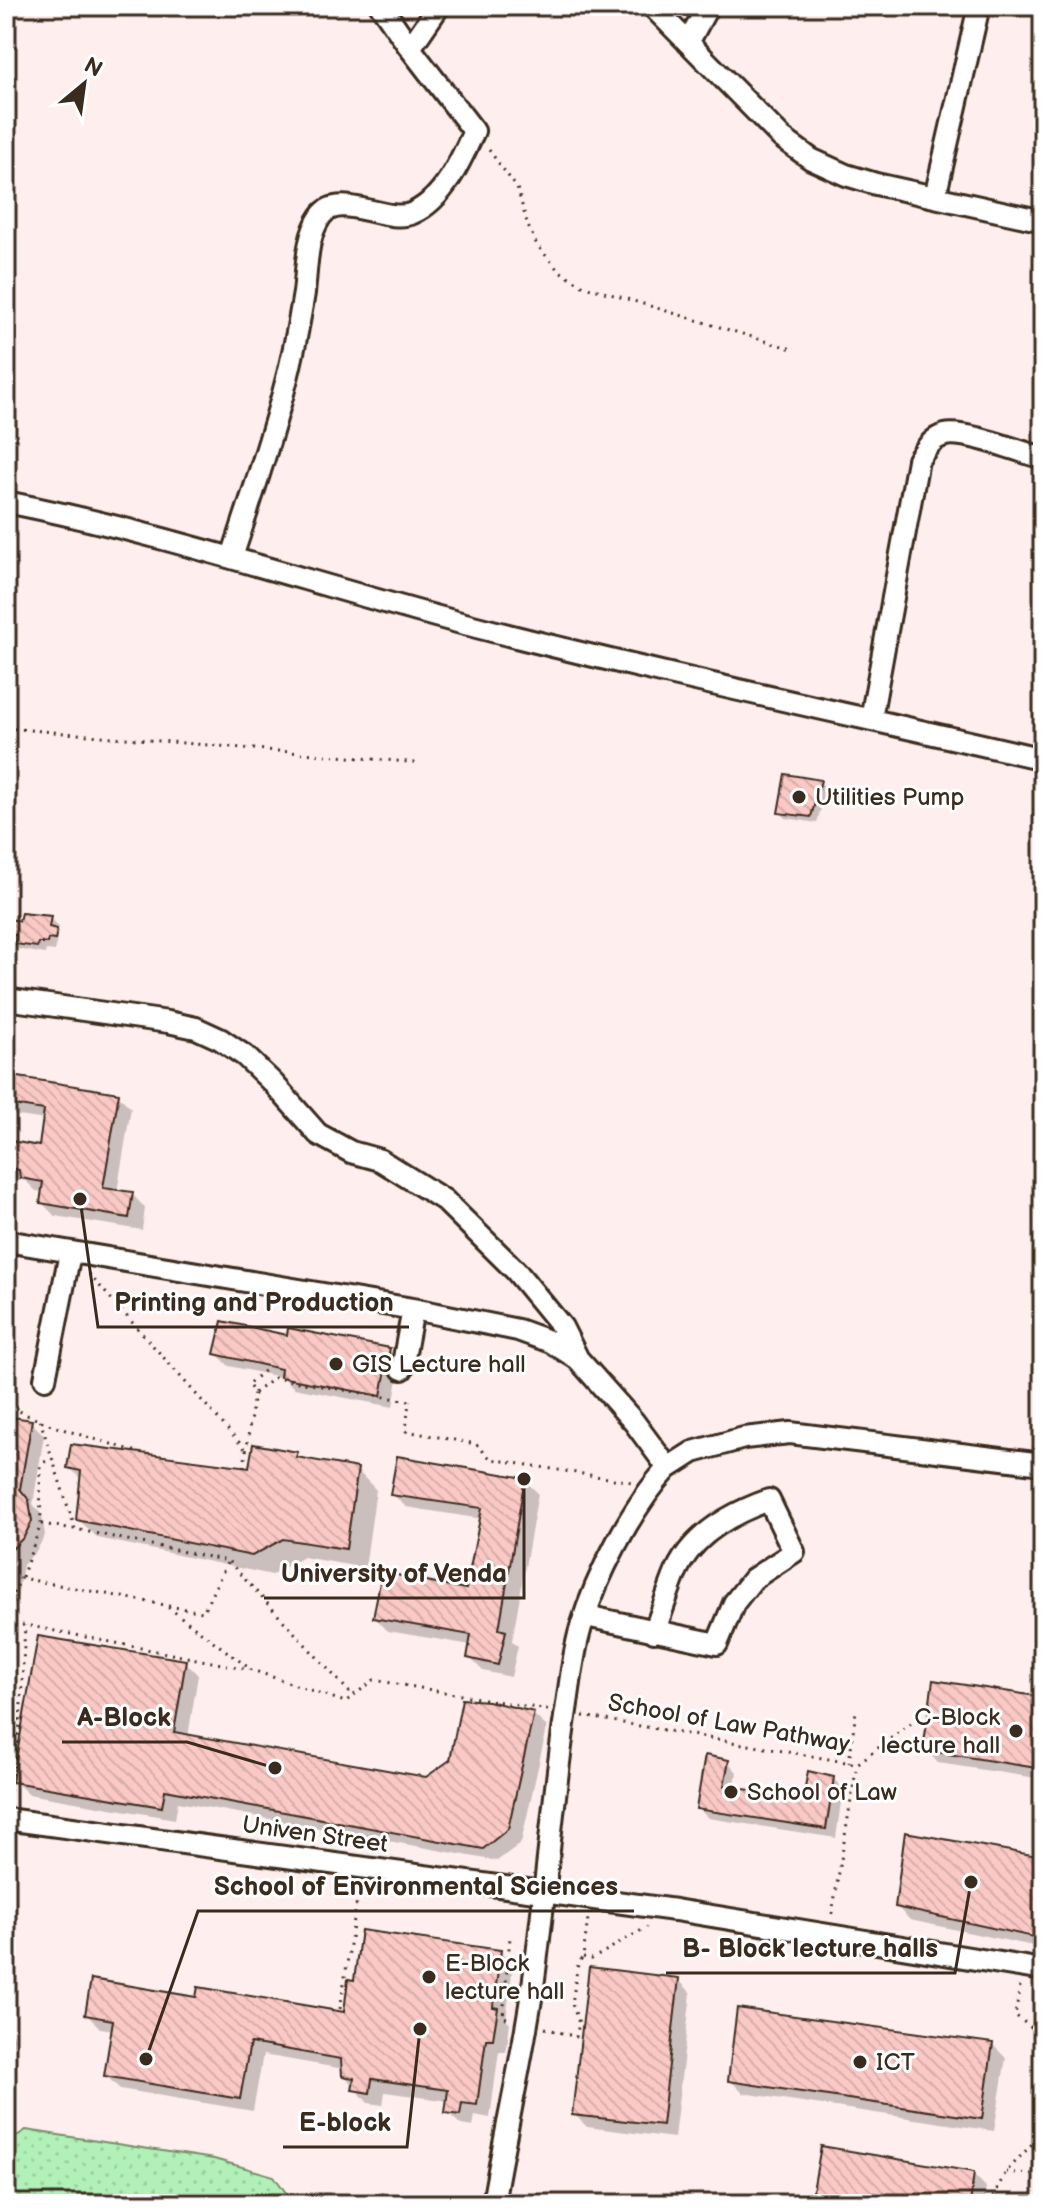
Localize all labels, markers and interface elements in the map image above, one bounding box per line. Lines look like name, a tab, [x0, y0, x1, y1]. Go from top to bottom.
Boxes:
north arrow	[44, 44, 124, 124]
text: N	[79, 52, 107, 84]
place label: Utilities Pump	[815, 783, 964, 812]
marker: Utilities Pump	[790, 788, 808, 806]
callout: Printing and Production	[98, 1277, 409, 1327]
text: Printing and Production	[114, 1288, 394, 1319]
place label: GIS Lecture hall	[352, 1350, 526, 1379]
marker: GIS Lecture hall	[327, 1355, 345, 1373]
callout: University of Venda	[264, 1548, 524, 1598]
text: University of Venda	[281, 1559, 507, 1590]
street label: School of Law Pathway	[606, 1688, 852, 1759]
callout: A-Block	[62, 1692, 187, 1742]
text: A-Block	[76, 1703, 171, 1734]
place label: C-Block lecture hall	[881, 1703, 1000, 1760]
marker: C-Block lecture hall	[1007, 1722, 1025, 1740]
place label: School of Law	[747, 1778, 897, 1807]
marker: School of Law	[722, 1783, 740, 1801]
street label: Univen Street	[240, 1810, 390, 1859]
callout: School of Environmental Sciences	[198, 1861, 634, 1911]
text: School of Environmental Sciences	[214, 1872, 618, 1903]
callout: B- Block lecture halls	[666, 1923, 955, 1973]
text: B- Block lecture halls	[682, 1934, 938, 1965]
place label: E-Block lecture hall	[445, 1949, 564, 2006]
marker: E-Block lecture hall	[420, 1968, 438, 1986]
place label: ICT	[876, 2048, 916, 2077]
marker: ICT	[851, 2053, 869, 2071]
callout: E-block	[283, 2097, 407, 2147]
text: E-block	[299, 2108, 391, 2139]

